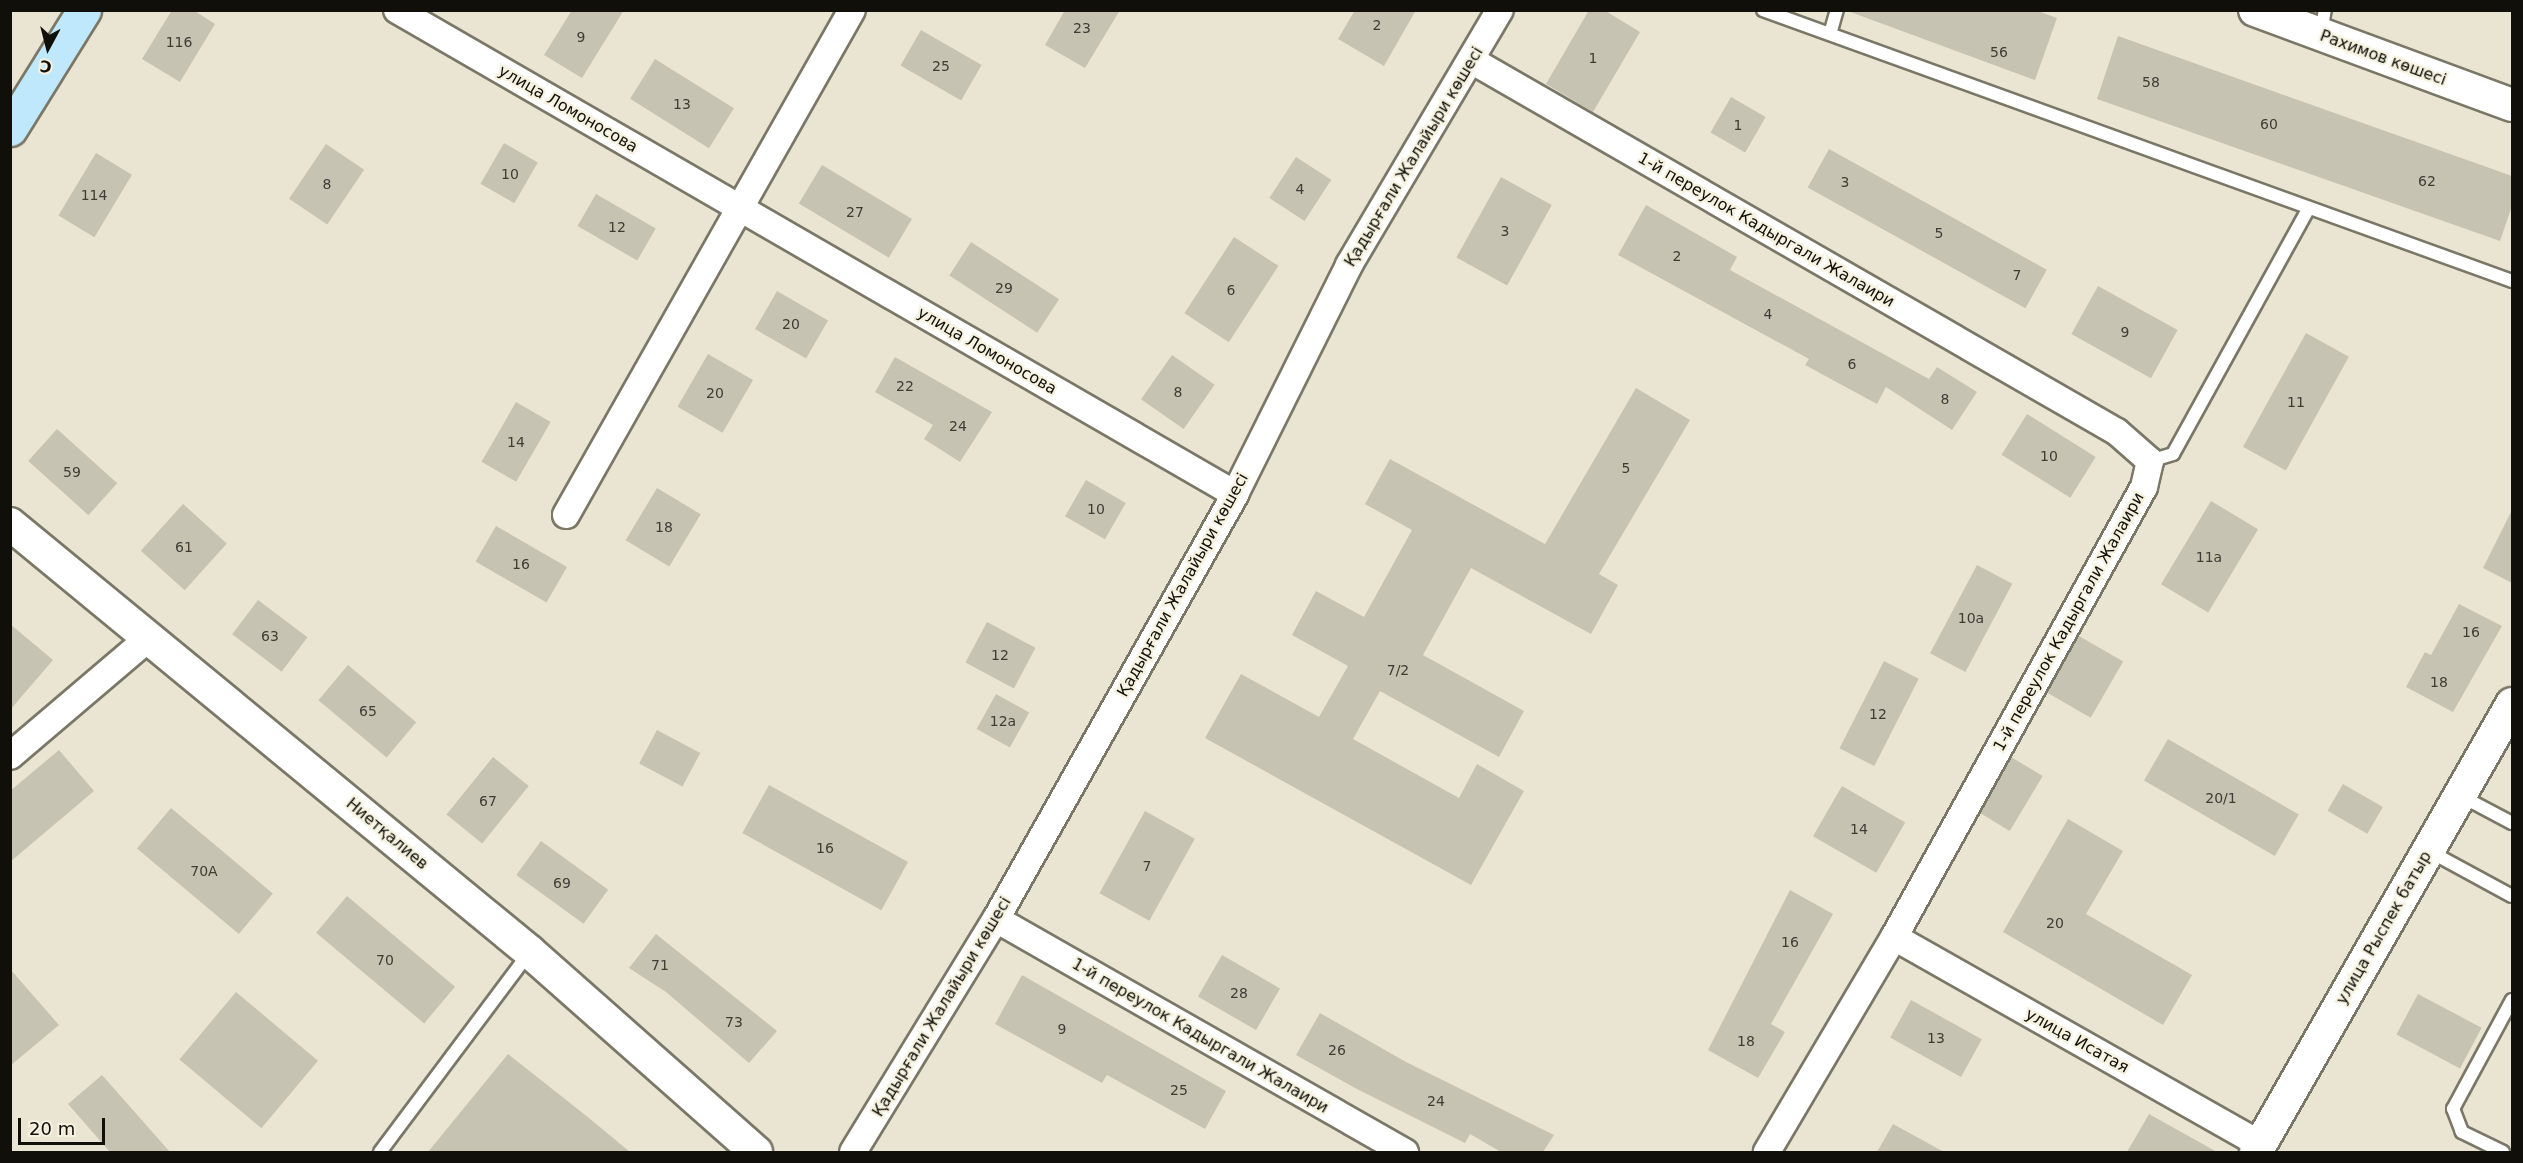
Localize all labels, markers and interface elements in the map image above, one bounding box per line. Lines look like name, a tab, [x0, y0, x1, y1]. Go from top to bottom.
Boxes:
house number: 2	[1373, 17, 1381, 33]
north arrow	[18, 18, 78, 78]
house number: 23	[1073, 20, 1091, 36]
street label: Рахимов көшесі	[2317, 26, 2449, 90]
house number: 9	[577, 29, 585, 45]
house number: 116	[166, 34, 192, 50]
street label: Қадырғали Жалайыри көшесі	[1341, 44, 1487, 270]
house number: 56	[1990, 44, 2008, 60]
house number: 1	[1589, 50, 1597, 66]
text: С	[39, 56, 53, 77]
house number: 25	[932, 58, 950, 74]
street label: улица Ломоносова	[495, 61, 641, 157]
house number: 58	[2142, 74, 2160, 90]
house number: 13	[673, 96, 691, 112]
house number: 60	[2260, 116, 2278, 132]
house number: 1	[1734, 117, 1742, 133]
street label: 1-й переулок Кадыргали Жалаири	[1634, 148, 1898, 312]
house number: 10	[501, 166, 519, 182]
house number: 62	[2418, 173, 2436, 189]
house number: 3	[1841, 174, 1849, 190]
house number: 8	[323, 176, 331, 192]
house number: 4	[1296, 181, 1304, 197]
house number: 114	[81, 187, 107, 203]
house number: 27	[846, 204, 864, 220]
house number: 12	[608, 219, 626, 235]
house number: 3	[1501, 223, 1509, 239]
house number: 5	[1935, 225, 1943, 241]
house number: 2	[1673, 248, 1681, 264]
house number: 7	[2013, 267, 2021, 283]
house number: 29	[995, 280, 1013, 296]
house number: 6	[1227, 282, 1235, 298]
street label: улица Ломоносова	[914, 303, 1060, 399]
house number: 4	[1764, 306, 1772, 322]
house number: 20	[782, 316, 800, 332]
house number: 9	[2121, 324, 2129, 340]
house number: 6	[1848, 356, 1856, 372]
house number: 22	[896, 378, 914, 394]
house number: 8	[1174, 384, 1182, 400]
house number: 20	[706, 385, 724, 401]
house number: 8	[1941, 391, 1949, 407]
house number: 11	[2287, 394, 2305, 410]
house number: 24	[949, 418, 967, 434]
house number: 14	[507, 434, 525, 450]
house number: 10	[2040, 448, 2058, 464]
house number: 5	[1622, 460, 1630, 476]
house number: 59	[63, 464, 81, 480]
street label: Қадырғали Жалайыри көшесі	[1113, 470, 1253, 700]
street label: 1-й переулок Кадыргали Жалаири	[1990, 489, 2148, 755]
house number: 10	[1087, 501, 1105, 517]
house number: 18	[655, 519, 673, 535]
house number: 61	[175, 539, 193, 555]
house number: 11а	[2196, 549, 2222, 565]
house number: 16	[512, 556, 530, 572]
house number: 10а	[1958, 610, 1984, 626]
house number: 16	[2462, 624, 2480, 640]
house number: 63	[261, 628, 279, 644]
house number: 12	[991, 647, 1009, 663]
house number: 7/2	[1387, 662, 1409, 678]
house number: 18	[2430, 674, 2448, 690]
house number: 65	[359, 703, 377, 719]
house number: 12	[1869, 706, 1887, 722]
house number: 12а	[990, 713, 1016, 729]
house number: 20/1	[2205, 790, 2237, 806]
house number: 67	[479, 793, 497, 809]
street label: Ниетқалиев	[342, 794, 432, 874]
house number: 14	[1850, 821, 1868, 837]
house number: 16	[816, 840, 834, 856]
street label: улица Рыспек батыр	[2332, 848, 2436, 1008]
house number: 7	[1143, 858, 1151, 874]
house number: 70А	[190, 863, 218, 879]
house number: 69	[553, 875, 571, 891]
street label: Қадырғали Жалайыри көшесі	[869, 894, 1015, 1120]
house number: 20	[2046, 915, 2064, 931]
house number: 16	[1781, 934, 1799, 950]
house number: 70	[376, 952, 394, 968]
street label: 1-й переулок Кадыргали Жалаири	[1068, 954, 1332, 1118]
house number: 71	[651, 957, 669, 973]
house number: 28	[1230, 985, 1248, 1001]
street label: улица Исатая	[2022, 1005, 2132, 1077]
house number: 73	[725, 1014, 743, 1030]
house number: 9	[1058, 1021, 1066, 1037]
house number: 13	[1927, 1030, 1945, 1046]
house number: 18	[1737, 1033, 1755, 1049]
house number: 26	[1328, 1042, 1346, 1058]
house number: 25	[1170, 1082, 1188, 1098]
house number: 24	[1427, 1093, 1445, 1109]
scale bar	[21, 1106, 108, 1144]
text: 20 m	[29, 1118, 75, 1139]

